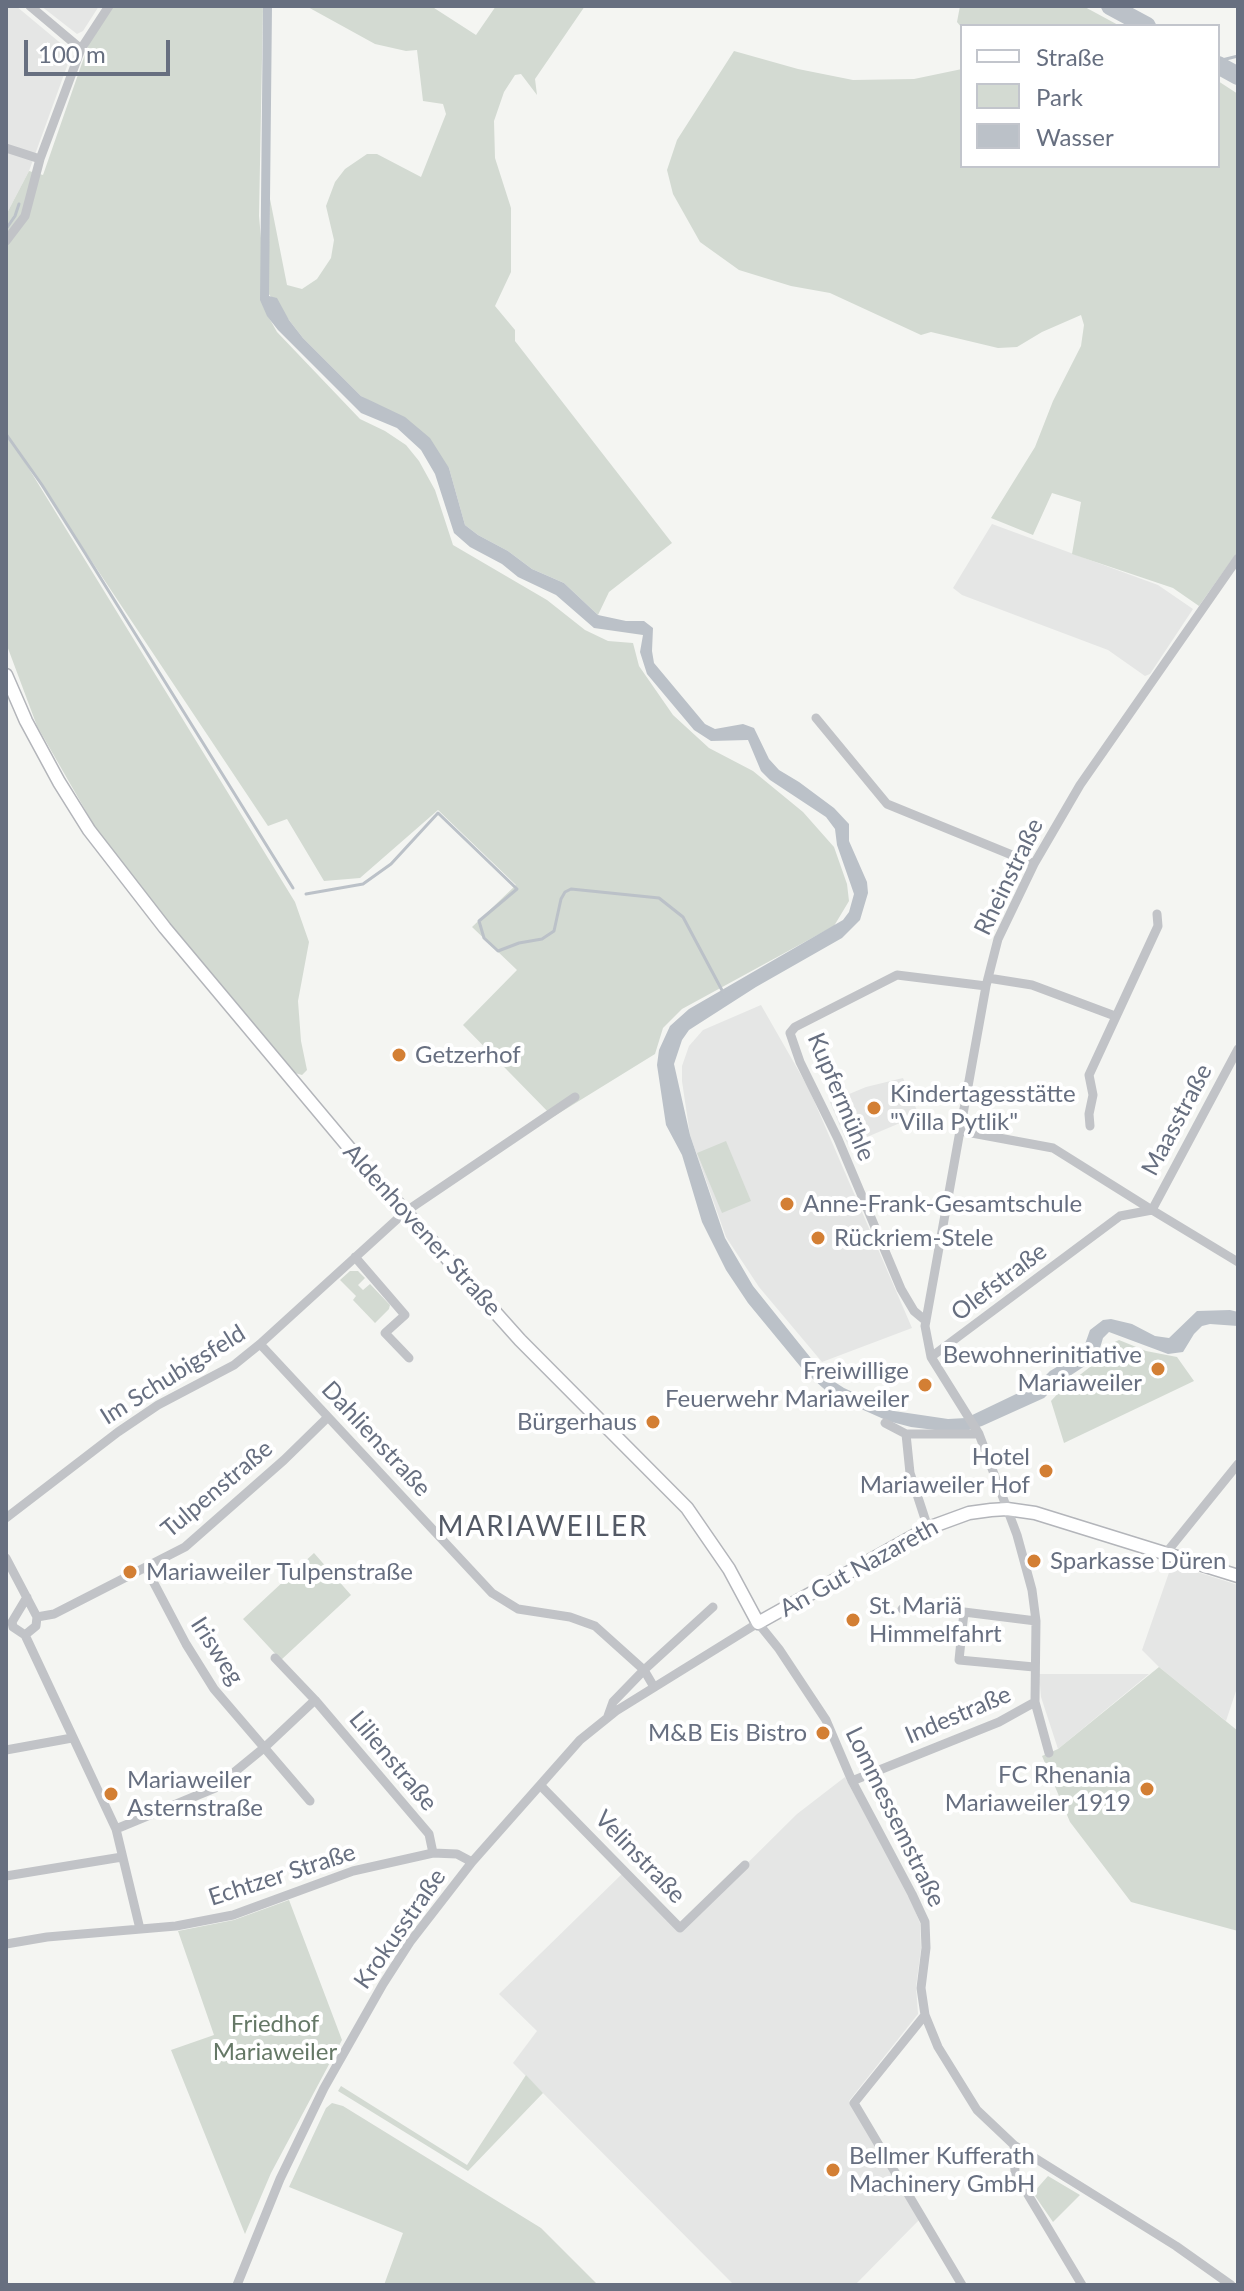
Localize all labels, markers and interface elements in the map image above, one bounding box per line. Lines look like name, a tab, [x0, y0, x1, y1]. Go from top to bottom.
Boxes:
scale bar	[28, 24, 174, 74]
legend	[960, 24, 1220, 168]
text: 100 m	[38, 39, 106, 68]
text: Straße	[1036, 42, 1104, 71]
text: Park	[1036, 82, 1083, 111]
text: Wasser	[1036, 122, 1114, 151]
street label: Rheinstraße	[968, 814, 1050, 940]
street label: Kupfermühle	[801, 1029, 881, 1165]
place label: Getzerhof	[415, 1041, 521, 1069]
marker: Getzerhof	[390, 1046, 408, 1064]
street label: Maasstraße	[1136, 1059, 1218, 1181]
place label: Kindertagesstätte "Villa Pytlik"	[890, 1080, 1076, 1136]
marker: Kindertagesstätte "Villa Pytlik"	[865, 1099, 883, 1117]
street label: Aldenhovener Straße	[337, 1138, 507, 1322]
place label: Anne-Frank-Gesamtschule	[803, 1190, 1082, 1218]
marker: Anne-Frank-Gesamtschule	[778, 1195, 796, 1213]
place label: Rückriem-Stele	[834, 1224, 993, 1252]
marker: Rückriem-Stele	[809, 1229, 827, 1247]
street label: Olefstraße	[946, 1237, 1052, 1327]
street label: Im Schubigsfeld	[95, 1319, 251, 1431]
place label: Bewohnerinitiative Mariaweiler	[943, 1341, 1142, 1397]
place label: Freiwillige Feuerwehr Mariaweiler	[665, 1357, 909, 1413]
marker: Bewohnerinitiative Mariaweiler	[1149, 1360, 1167, 1378]
street label: Dahlienstraße	[315, 1375, 437, 1503]
marker: Freiwillige Feuerwehr Mariaweiler	[916, 1376, 934, 1394]
place label: Bürgerhaus	[517, 1408, 637, 1436]
marker: Bürgerhaus	[644, 1413, 662, 1431]
street label: Tulpenstraße	[156, 1434, 278, 1544]
place label: Hotel Mariaweiler Hof	[860, 1443, 1030, 1499]
marker: Hotel Mariaweiler Hof	[1037, 1462, 1055, 1480]
district label: MARIAWEILER	[437, 1510, 649, 1544]
street label: An Gut Nazareth	[775, 1513, 943, 1623]
place label: Sparkasse Düren	[1050, 1547, 1226, 1575]
marker: Sparkasse Düren	[1025, 1552, 1043, 1570]
place label: Mariaweiler Tulpenstraße	[146, 1558, 413, 1586]
marker: Mariaweiler Tulpenstraße	[121, 1563, 139, 1581]
place label: St. Mariä Himmelfahrt	[869, 1592, 1002, 1648]
marker: St. Mariä Himmelfahrt	[844, 1611, 862, 1629]
street label: Irisweg	[184, 1612, 250, 1690]
street label: Indestraße	[901, 1680, 1015, 1750]
street label: Lilienstraße	[343, 1705, 443, 1817]
place label: M&B Eis Bistro	[648, 1719, 807, 1747]
street label: Lommessemstraße	[839, 1722, 951, 1912]
marker: M&B Eis Bistro	[814, 1724, 832, 1742]
place label: FC Rhenania Mariaweiler 1919	[945, 1761, 1131, 1817]
place label: Mariaweiler Asternstraße	[127, 1766, 263, 1822]
marker: FC Rhenania Mariaweiler 1919	[1138, 1780, 1156, 1798]
marker: Mariaweiler Asternstraße	[102, 1785, 120, 1803]
street label: Velinstraße	[589, 1805, 691, 1909]
street label: Echtzer Straße	[205, 1838, 359, 1912]
street label: Krokusstraße	[348, 1863, 452, 1995]
park label: Friedhof Mariaweiler	[213, 2010, 337, 2066]
place label: Bellmer Kufferath Machinery GmbH	[849, 2142, 1035, 2198]
marker: Bellmer Kufferath Machinery GmbH	[824, 2161, 842, 2179]

